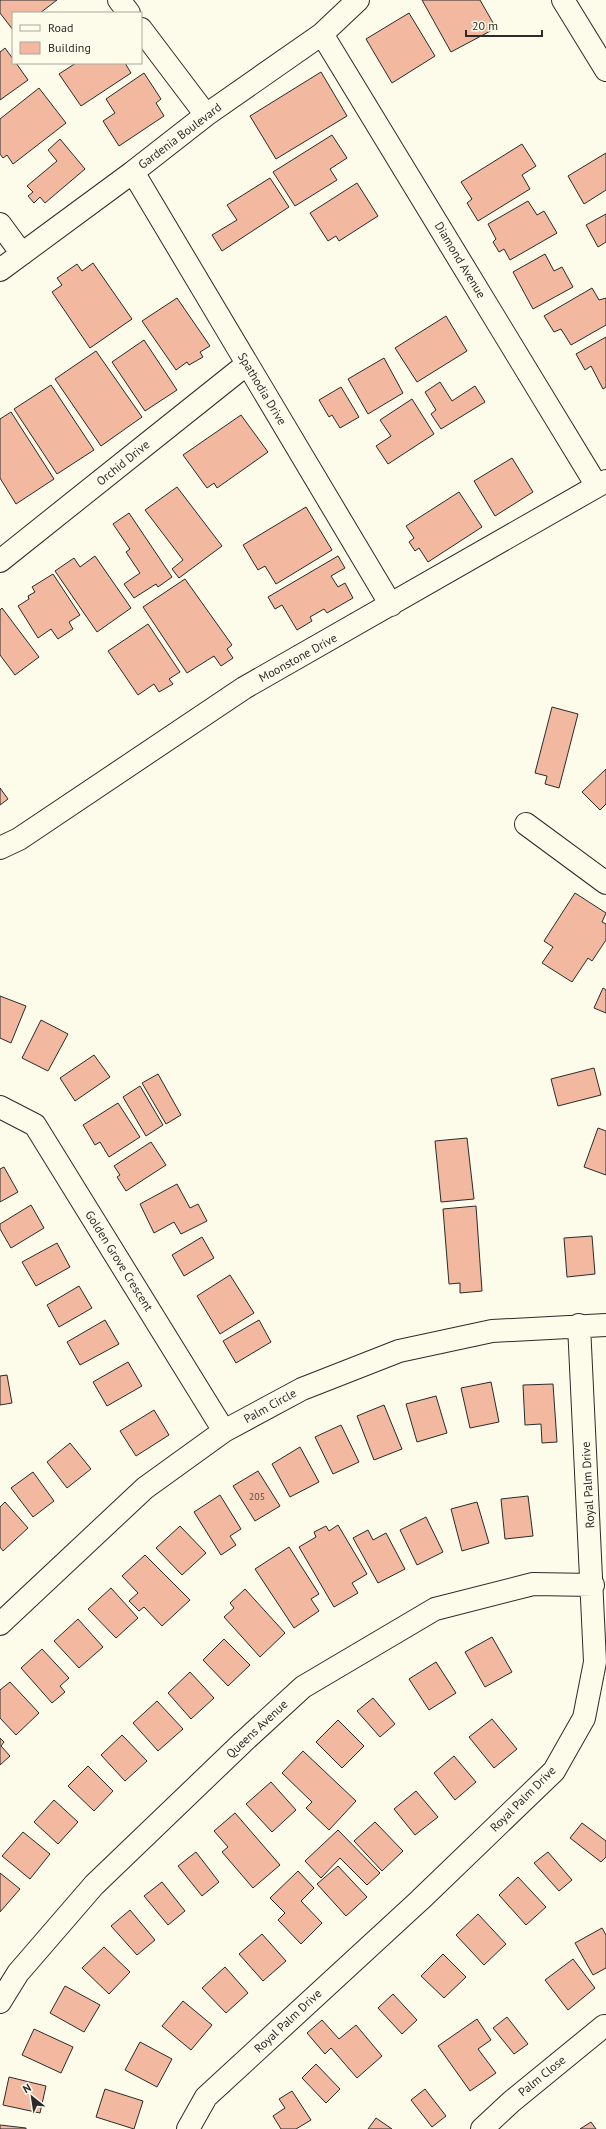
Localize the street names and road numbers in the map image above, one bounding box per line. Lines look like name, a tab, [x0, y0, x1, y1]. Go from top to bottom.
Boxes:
street label: Gardenia Boulevard	[135, 99, 224, 172]
street label: Diamond Avenue	[432, 219, 489, 301]
street label: Spathodia Drive	[235, 350, 290, 428]
street label: Orchid Drive	[93, 437, 152, 489]
street label: Moonstone Drive	[256, 630, 339, 685]
street label: Golden Grove Crescent	[82, 1208, 157, 1314]
street label: Palm Circle	[241, 1385, 299, 1426]
street label: Royal Palm Drive	[578, 1441, 597, 1529]
street label: Queens Avenue	[223, 1696, 291, 1761]
street label: Royal Palm Drive	[487, 1763, 559, 1835]
street label: Royal Palm Drive	[251, 1986, 324, 2056]
street label: Palm Close	[515, 2052, 568, 2099]

